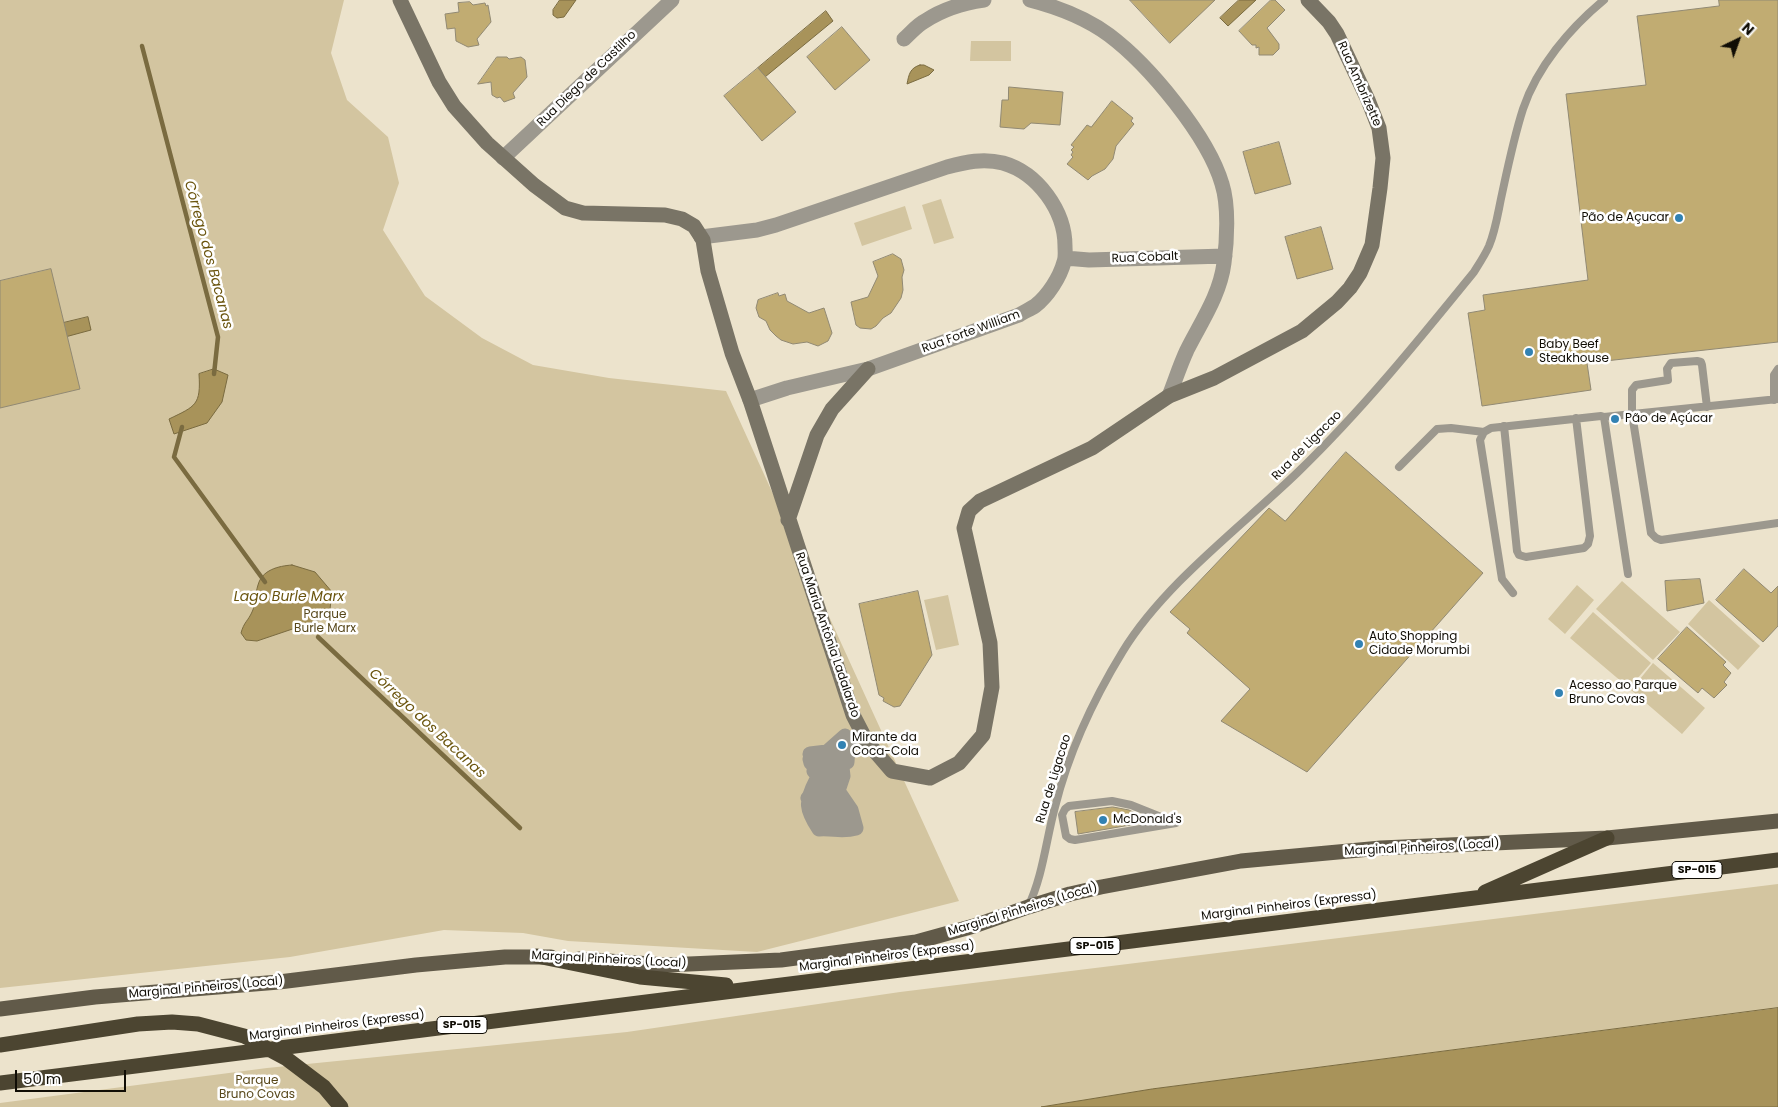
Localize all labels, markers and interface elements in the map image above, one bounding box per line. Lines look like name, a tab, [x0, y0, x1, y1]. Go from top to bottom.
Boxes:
north arrow	[1713, 15, 1763, 65]
text: N	[1737, 18, 1759, 40]
street label: Rua Diego de Castilho	[534, 28, 640, 130]
street label: Rua Ambrizette	[1334, 39, 1384, 129]
water label: Córrego dos Bacanas	[180, 179, 236, 331]
place label: Pão de Açucar	[1581, 211, 1669, 225]
marker: Pão de Açucar	[1673, 212, 1685, 224]
street label: Rua Cobalt	[1111, 250, 1179, 266]
street label: Rua Forte William	[920, 308, 1022, 356]
place label: Baby Beef Steakhouse	[1539, 338, 1609, 366]
marker: Baby Beef Steakhouse	[1523, 346, 1535, 358]
street label: Rua de Ligacao	[1269, 408, 1345, 484]
place label: Pão de Açúcar	[1625, 412, 1713, 426]
marker: Pão de Açúcar	[1609, 413, 1621, 425]
street label: Rua Maria Antônia Ladalardo	[792, 550, 862, 720]
water label: Lago Burle Marx	[234, 589, 344, 605]
park label: Parque Burle Marx	[294, 608, 356, 636]
place label: Auto Shopping Cidade Morumbi	[1369, 630, 1470, 658]
marker: Auto Shopping Cidade Morumbi	[1353, 638, 1365, 650]
water label: Córrego dos Bacanas	[365, 666, 489, 782]
place label: Acesso ao Parque Bruno Covas	[1569, 679, 1677, 707]
marker: Acesso ao Parque Bruno Covas	[1553, 687, 1565, 699]
place label: Mirante da Coca-Cola	[852, 731, 919, 759]
street label: Rua de Ligacao	[1034, 733, 1074, 825]
marker: Mirante da Coca-Cola	[836, 739, 848, 751]
place label: McDonald's	[1113, 813, 1182, 827]
marker: McDonald's	[1097, 814, 1109, 826]
street label: Marginal Pinheiros (Local)	[1344, 837, 1500, 859]
road number: SP-015	[1672, 862, 1722, 878]
street label: Marginal Pinheiros (Local)	[947, 880, 1099, 940]
street label: Marginal Pinheiros (Expressa)	[1200, 888, 1378, 924]
road number: SP-015	[1070, 938, 1120, 954]
street label: Marginal Pinheiros (Expressa)	[798, 939, 976, 975]
street label: Marginal Pinheiros (Local)	[531, 949, 687, 971]
street label: Marginal Pinheiros (Local)	[128, 974, 284, 1002]
street label: Marginal Pinheiros (Expressa)	[248, 1008, 426, 1044]
road number: SP-015	[437, 1016, 487, 1034]
scale bar	[18, 1060, 129, 1092]
text: 50 m	[23, 1068, 61, 1089]
park label: Parque Bruno Covas	[219, 1074, 295, 1102]

